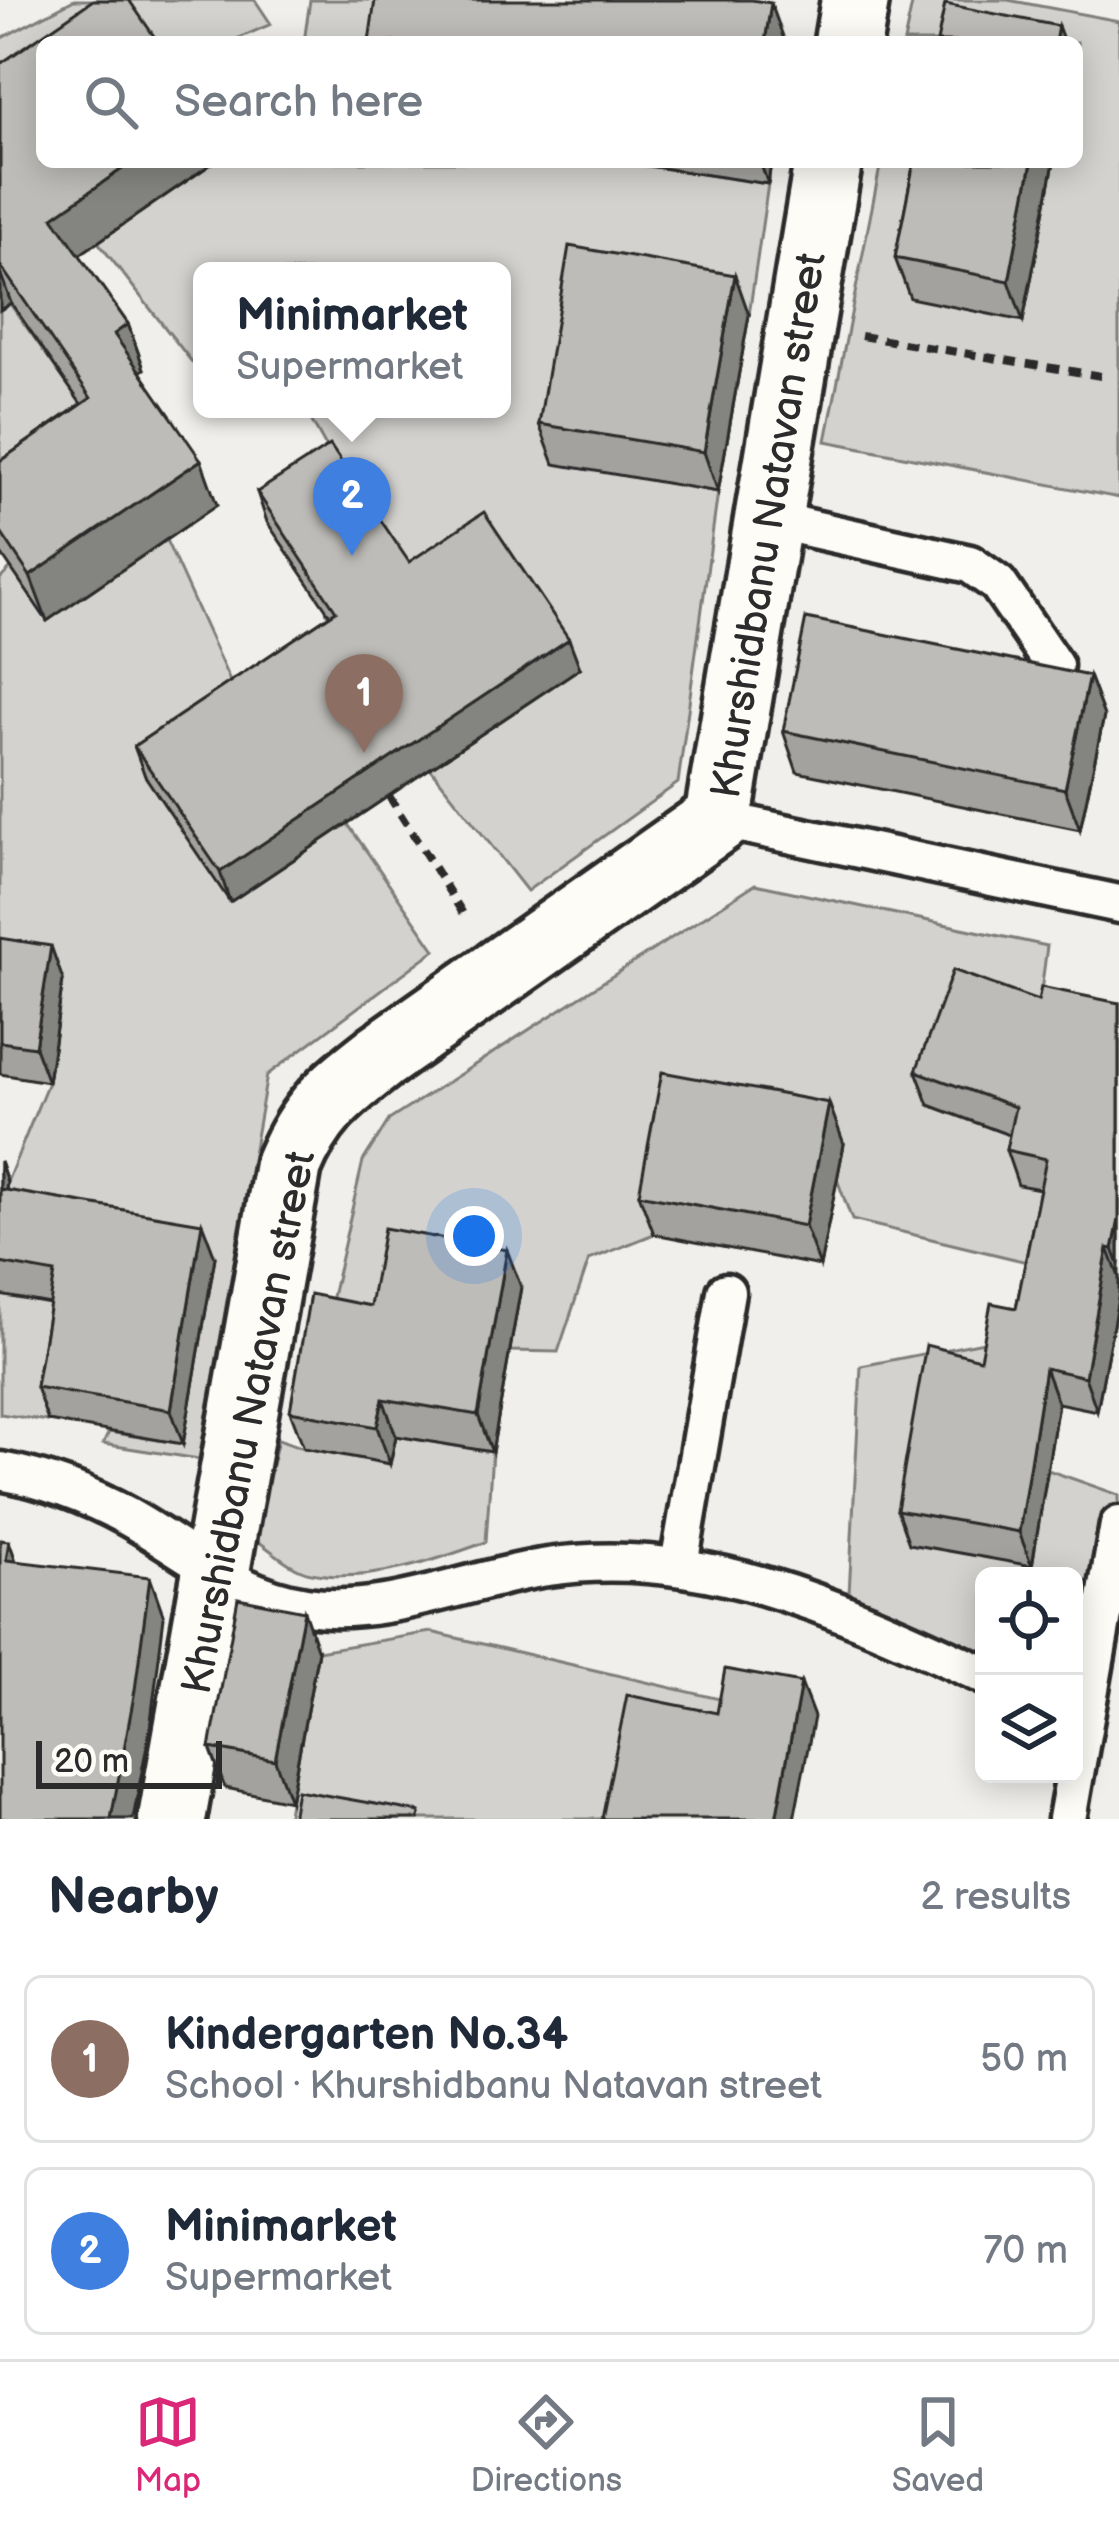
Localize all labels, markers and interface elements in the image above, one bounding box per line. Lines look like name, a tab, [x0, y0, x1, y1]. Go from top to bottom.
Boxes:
search box	[36, 36, 1083, 168]
icon: search	[78, 69, 144, 135]
text: Search here	[174, 75, 423, 130]
street label: Khurshidbanu Natavan street	[701, 249, 838, 802]
popup	[193, 262, 511, 418]
text: Minimarket	[236, 289, 468, 344]
text: Supermarket	[236, 344, 463, 391]
pin: 2	[313, 457, 391, 556]
pin: 1	[325, 654, 403, 753]
street label: Khurshidbanu Natavan street	[172, 1146, 327, 1698]
your location	[444, 1206, 504, 1266]
map controls	[975, 1567, 1083, 1783]
button: locate	[975, 1567, 1083, 1675]
button: layers	[975, 1675, 1083, 1783]
scale bar	[36, 1735, 222, 1788]
text: 20 m	[54, 1742, 129, 1782]
text: Nearby	[48, 1867, 219, 1928]
text: 2 results	[920, 1874, 1071, 1921]
text: Kindergarten No.34	[165, 2008, 568, 2063]
text: 1	[82, 2036, 98, 2083]
text: 50 m	[980, 2036, 1068, 2083]
text: School · Khurshidbanu Natavan street	[165, 2063, 822, 2110]
text: Minimarket	[165, 2200, 397, 2255]
text: 2	[78, 2228, 102, 2275]
text: 70 m	[983, 2228, 1068, 2275]
text: Supermarket	[165, 2255, 392, 2302]
tab: Map	[135, 2389, 201, 2501]
tab: Directions	[470, 2389, 622, 2501]
tab: Saved	[892, 2389, 984, 2501]

